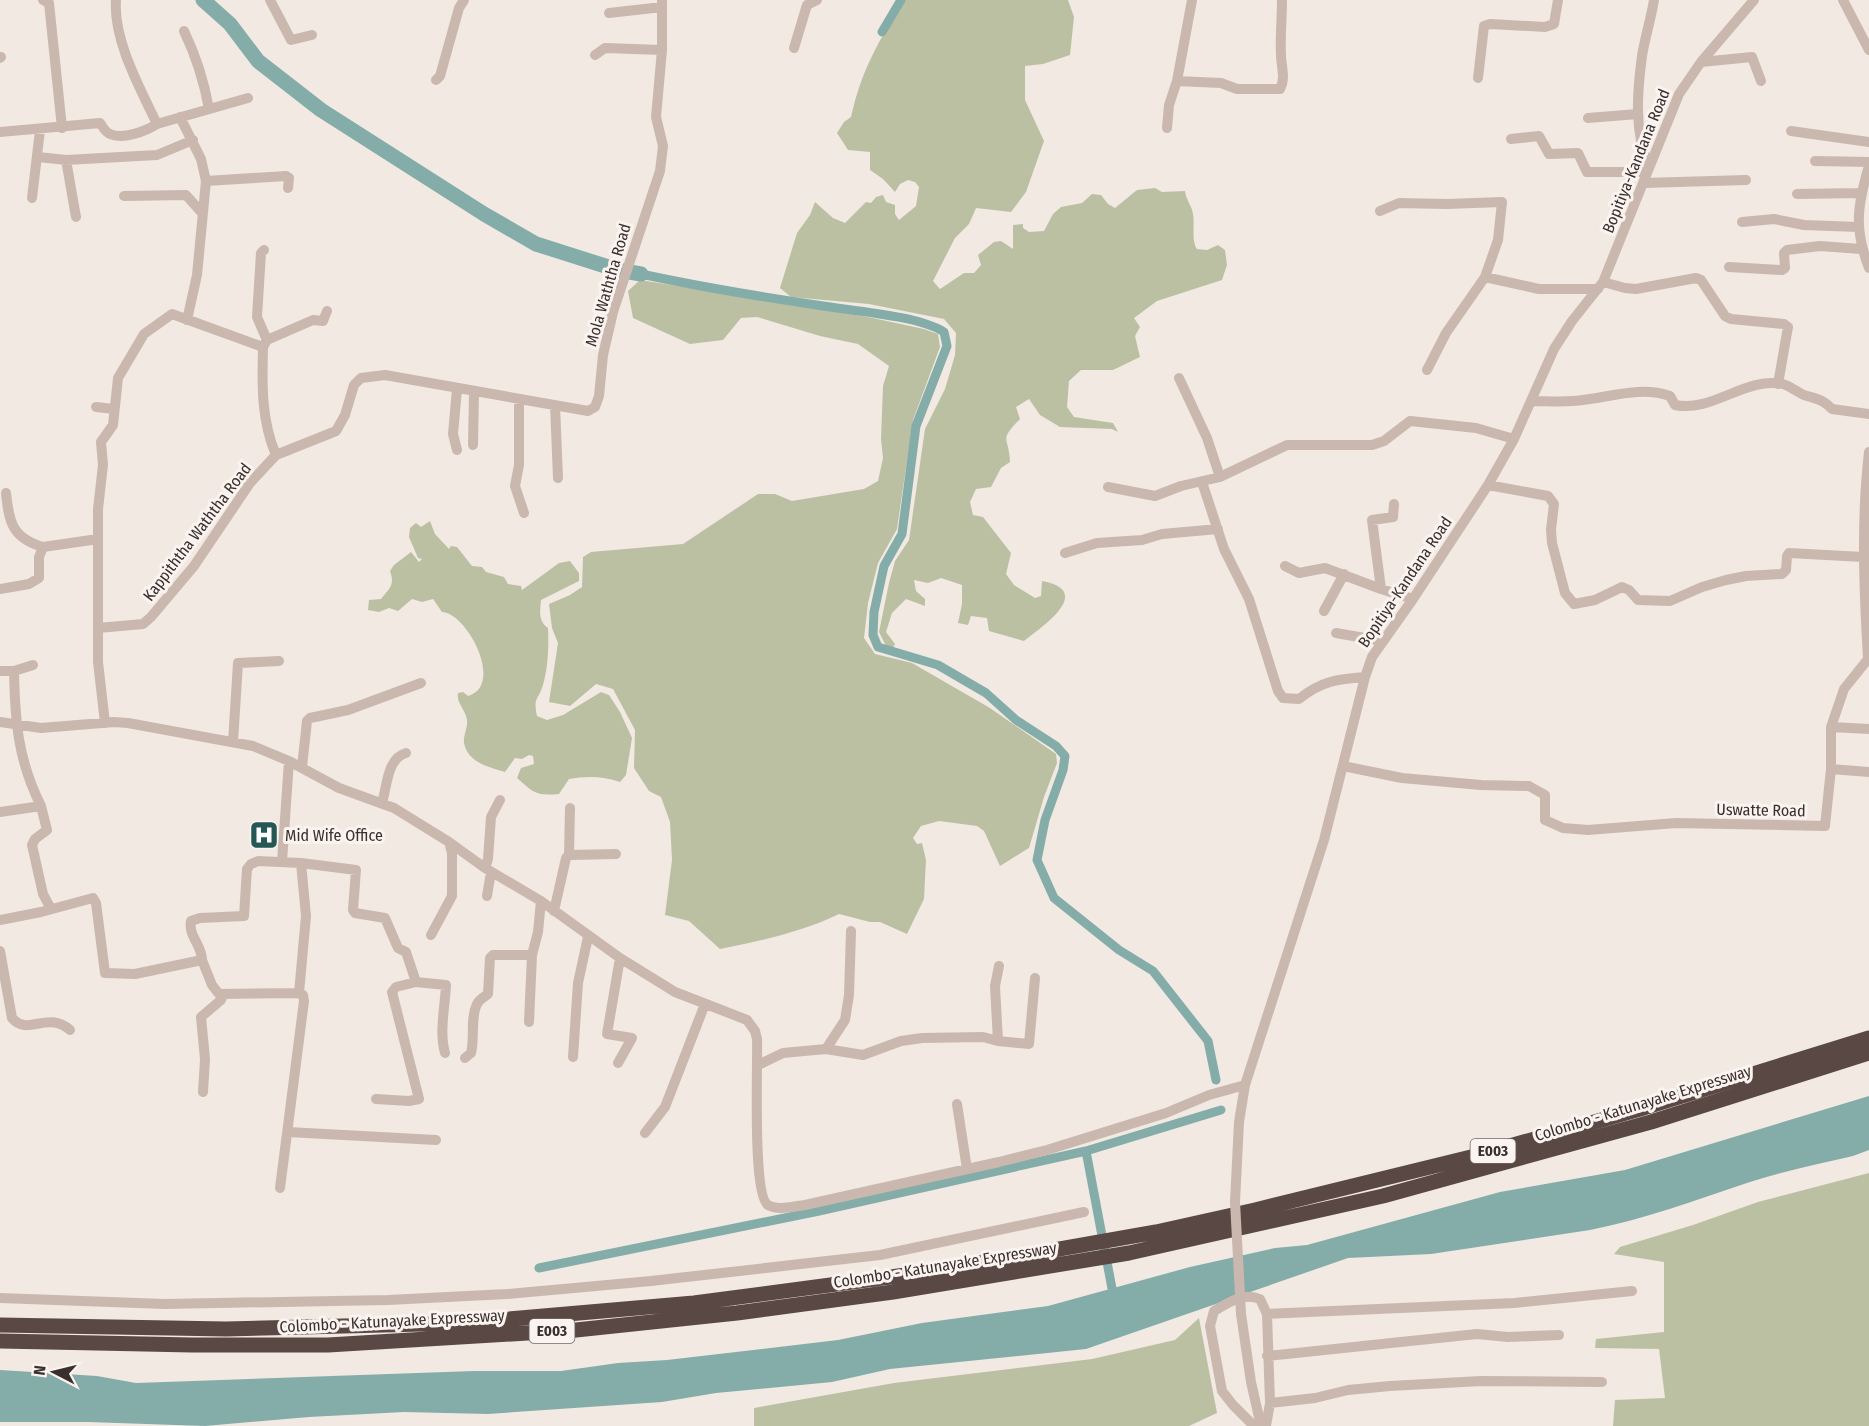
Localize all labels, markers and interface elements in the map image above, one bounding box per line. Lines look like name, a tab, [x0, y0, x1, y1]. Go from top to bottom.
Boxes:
street label: Bopitiya-Kandana Road	[1598, 86, 1674, 236]
street label: Mola Waththa Road	[581, 221, 635, 349]
street label: Kappiththa Waththa Road	[139, 459, 255, 605]
street label: Bopitiya-Kandana Road	[1354, 513, 1456, 651]
street label: Uswatte Road	[1716, 800, 1806, 820]
hospital icon: Mid Wife Office	[248, 819, 280, 851]
place label: Mid Wife Office	[285, 826, 383, 845]
street label: Colombo - Katunayake Expressway	[1532, 1061, 1754, 1145]
road number: E003	[1470, 1139, 1516, 1163]
street label: Colombo - Katunayake Expressway	[832, 1238, 1059, 1292]
street label: Colombo - Katunayake Expressway	[279, 1306, 506, 1336]
road number: E003	[530, 1319, 574, 1343]
north arrow	[24, 1342, 84, 1402]
text: N	[30, 1364, 50, 1376]

